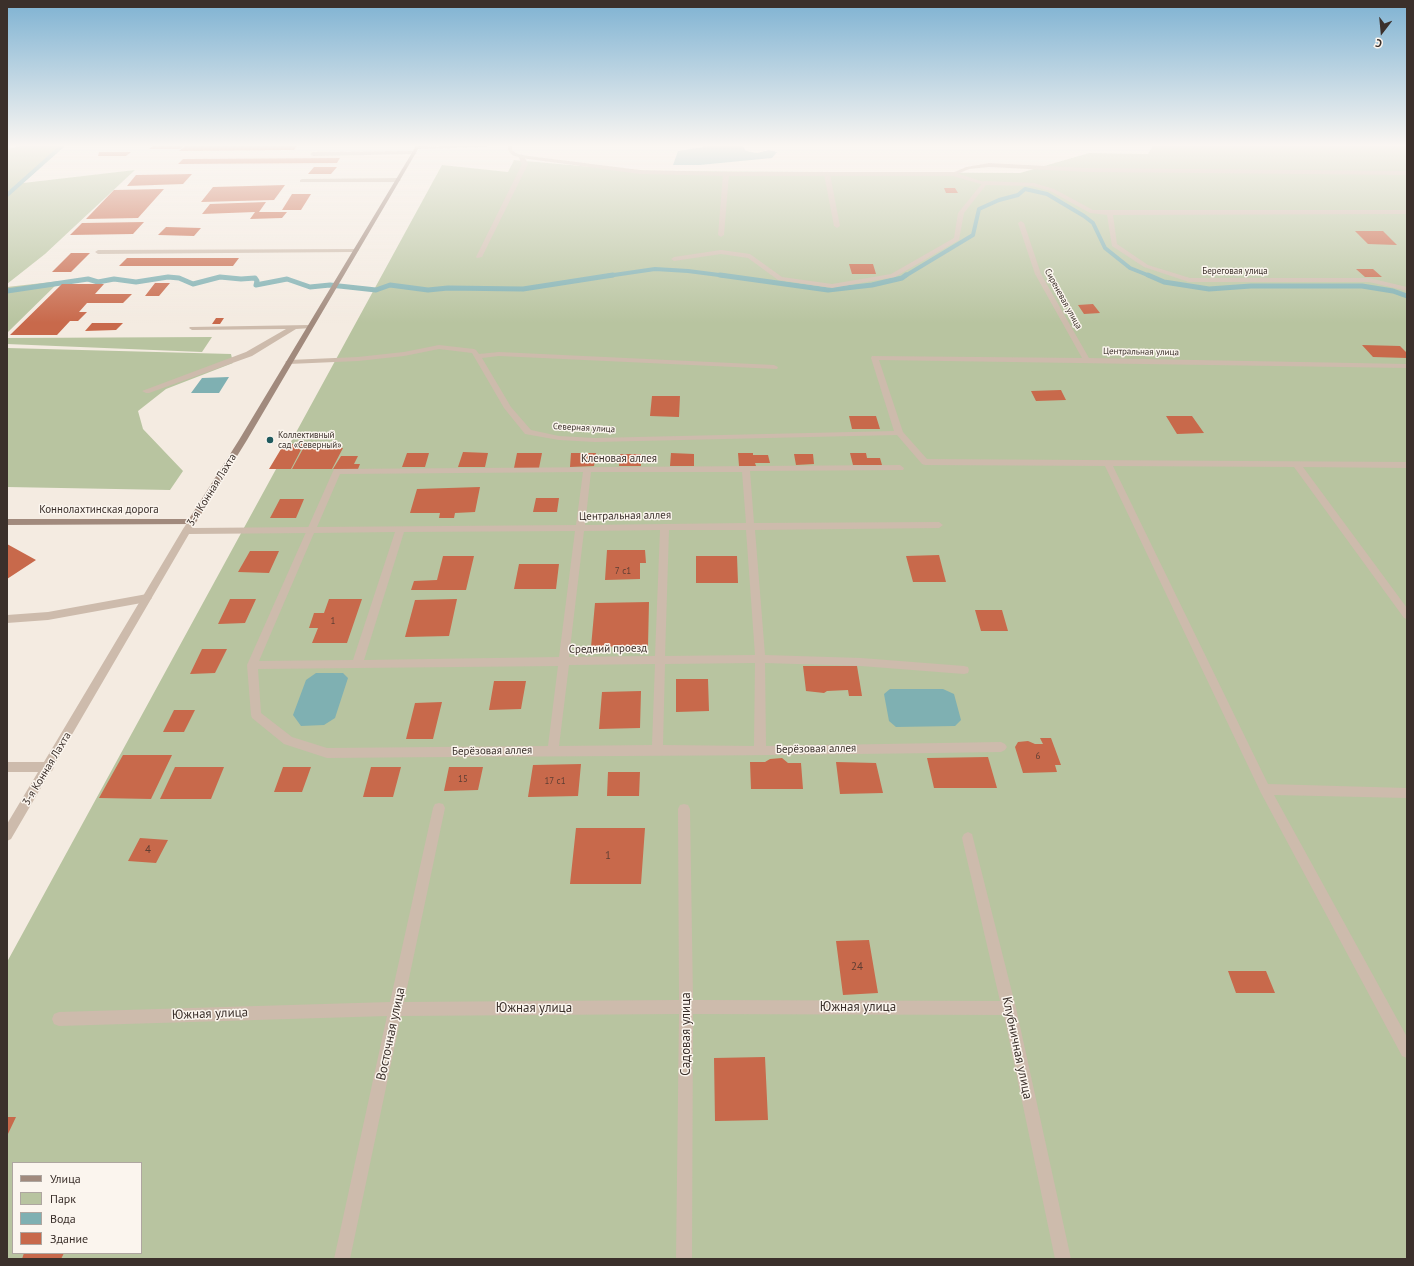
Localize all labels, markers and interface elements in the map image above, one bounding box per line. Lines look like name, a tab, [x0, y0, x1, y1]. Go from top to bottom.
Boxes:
north arrow	[1362, 12, 1402, 52]
text: С	[1374, 36, 1384, 51]
street label: Береговая улица	[1202, 266, 1268, 276]
street label: Сиреневая улица	[1042, 267, 1084, 331]
street label: Центральная улица	[1103, 346, 1179, 358]
street label: Северная улица	[553, 421, 615, 435]
place label: Коллективный сад «Северный»	[278, 430, 341, 451]
marker: Коллективный сад «Северный»	[265, 435, 275, 445]
street label: 3-я Конная Лахта	[184, 451, 240, 529]
street label: Кленовая аллея	[581, 452, 657, 466]
street label: Коннолахтинская дорога	[39, 503, 159, 517]
street label: Центральная аллея	[579, 509, 671, 523]
house number: 7 с1	[615, 566, 631, 576]
house number: 1	[331, 616, 335, 626]
street label: Средний проезд	[569, 642, 647, 656]
street label: 3-я Конная Лахта	[20, 730, 74, 808]
street label: Берёзовая аллея	[776, 742, 856, 756]
street label: Берёзовая аллея	[452, 744, 532, 758]
house number: 6	[1036, 751, 1040, 761]
house number: 15	[458, 774, 468, 784]
house number: 17 с1	[544, 776, 566, 786]
house number: 4	[145, 843, 151, 857]
house number: 1	[605, 849, 611, 863]
house number: 24	[851, 960, 863, 974]
street label: Восточная улица	[374, 986, 408, 1082]
street label: Садовая улица	[678, 992, 694, 1076]
street label: Клубничная улица	[999, 995, 1035, 1101]
street label: Южная улица	[820, 999, 896, 1015]
street label: Южная улица	[496, 1000, 572, 1016]
street label: Южная улица	[172, 1005, 248, 1023]
legend	[12, 1162, 142, 1254]
text: Улица	[50, 1171, 81, 1186]
text: Парк	[50, 1191, 76, 1206]
text: Вода	[50, 1211, 76, 1226]
text: Здание	[50, 1231, 88, 1246]

